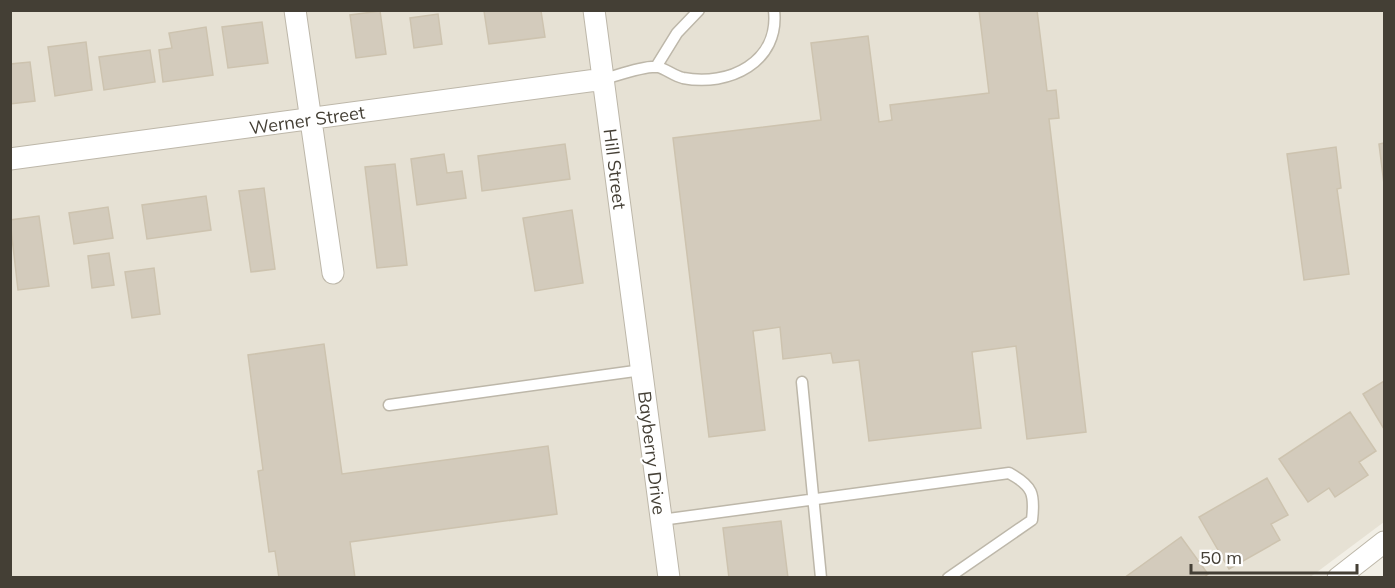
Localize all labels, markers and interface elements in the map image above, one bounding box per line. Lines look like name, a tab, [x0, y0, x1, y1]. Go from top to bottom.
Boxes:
street label: Werner Street	[248, 100, 366, 140]
street label: Hill Street	[599, 127, 631, 211]
street label: Bayberry Drive	[633, 390, 671, 516]
scale bar	[1191, 537, 1358, 575]
text: 50 m	[1200, 546, 1242, 569]

